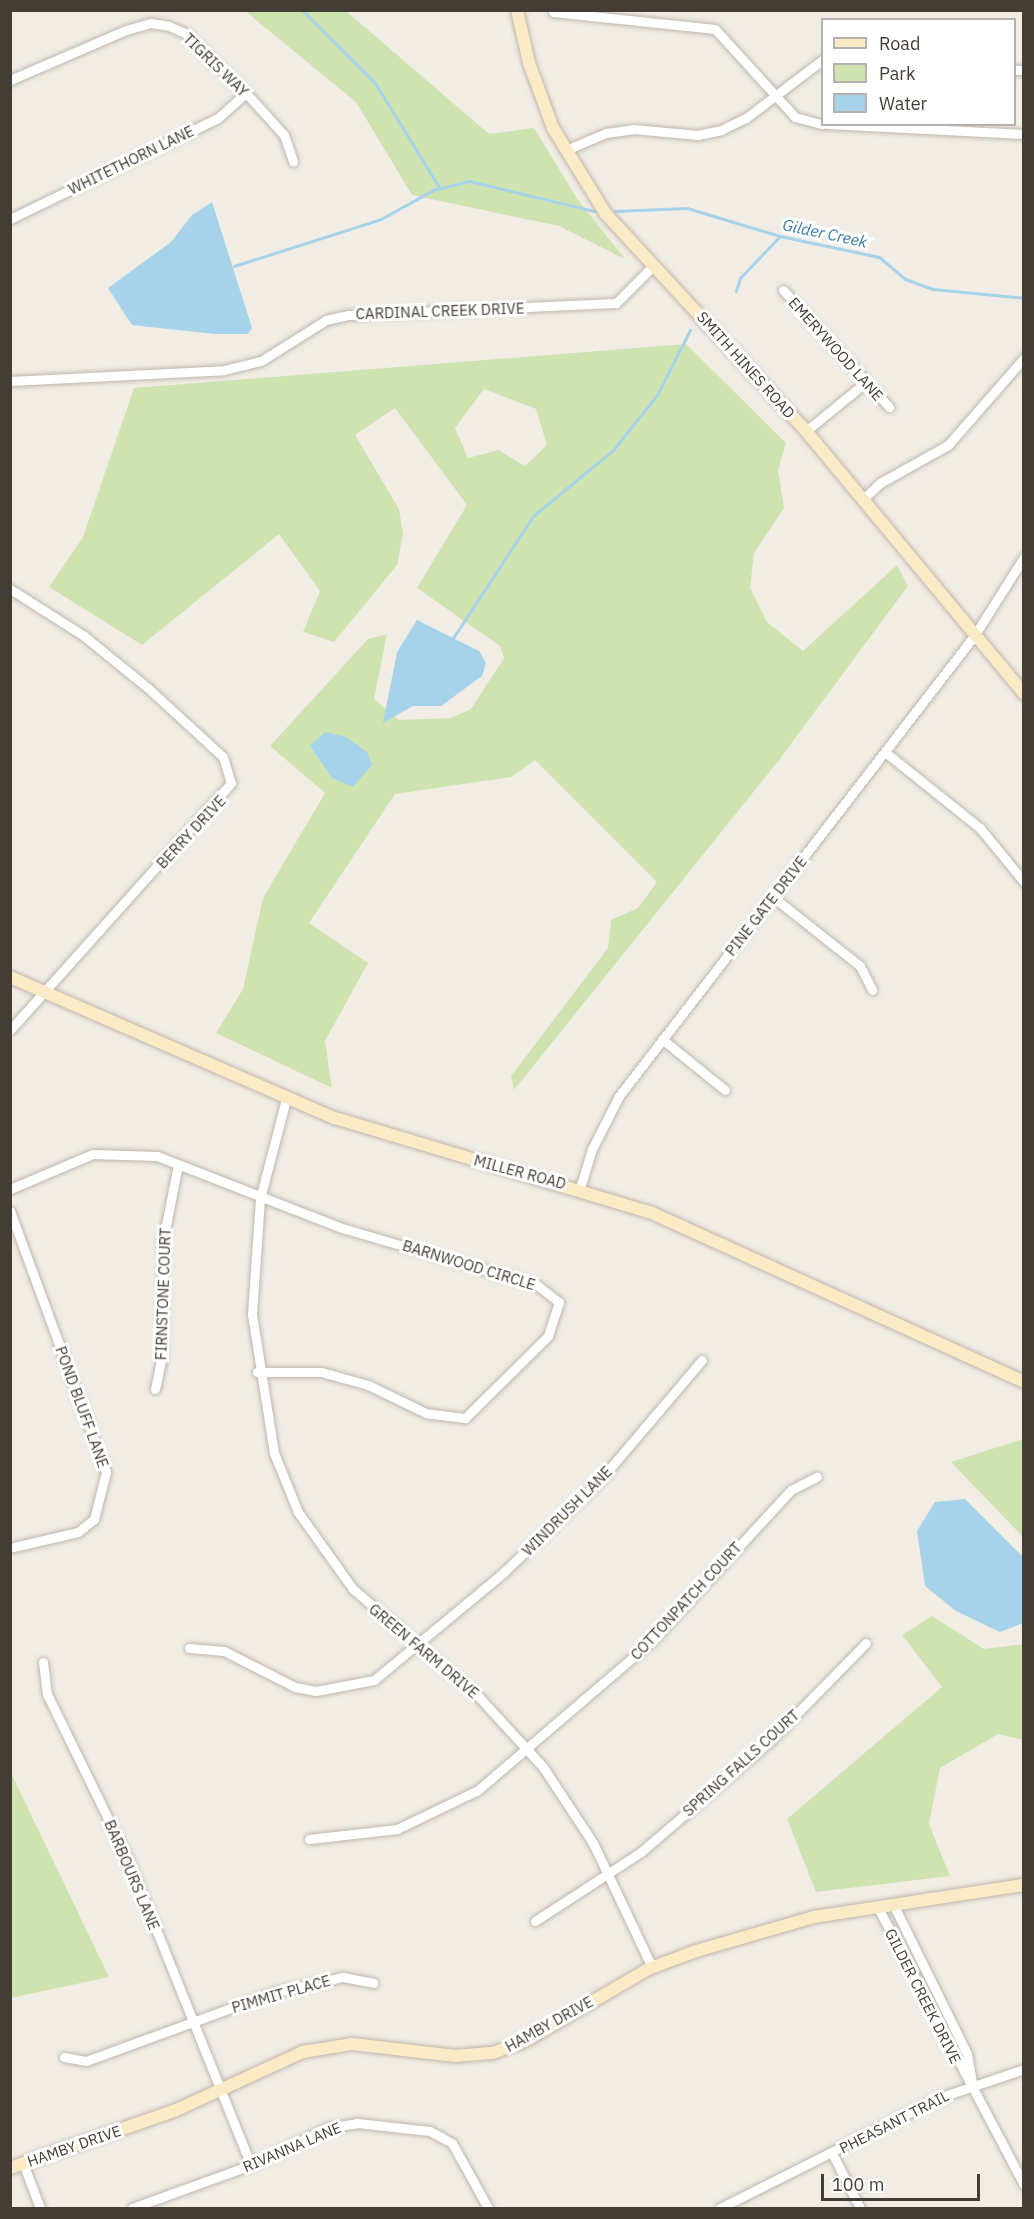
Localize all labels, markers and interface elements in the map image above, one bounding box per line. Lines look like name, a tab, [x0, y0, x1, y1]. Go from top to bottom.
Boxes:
legend	[821, 18, 1016, 126]
street label: TIGRIS WAY	[180, 29, 252, 101]
text: Road	[879, 32, 920, 55]
text: Park	[879, 62, 915, 85]
text: Water	[879, 92, 927, 115]
street label: WHITETHORN LANE	[65, 122, 197, 198]
water label: Gilder Creek	[781, 215, 869, 251]
street label: EMERYWOOD LANE	[785, 294, 887, 404]
street label: CARDINAL CREEK DRIVE	[355, 299, 525, 323]
street label: SMITH HINES ROAD	[693, 308, 799, 422]
street label: BERRY DRIVE	[153, 792, 229, 872]
street label: PINE GATE DRIVE	[722, 853, 810, 959]
street label: MILLER ROAD	[472, 1151, 568, 1193]
street label: FIRNSTONE COURT	[152, 1227, 174, 1361]
street label: BARNWOOD CIRCLE	[400, 1236, 538, 1294]
street label: POND BLUFF LANE	[52, 1344, 112, 1470]
street label: WINDRUSH LANE	[518, 1462, 616, 1560]
street label: COTTONPATCH COURT	[627, 1538, 745, 1664]
street label: GREEN FARM DRIVE	[365, 1600, 483, 1702]
street label: SPRING FALLS COURT	[679, 1706, 803, 1820]
street label: BARBOURS LANE	[101, 1817, 163, 1933]
street label: GILDER CREEK DRIVE	[881, 1926, 965, 2066]
street label: PIMMIT PLACE	[230, 1971, 332, 2017]
street label: HAMBY DRIVE	[502, 1992, 596, 2056]
street label: PHEASANT TRAIL	[836, 2087, 952, 2157]
street label: RIVANNA LANE	[240, 2118, 344, 2176]
street label: HAMBY DRIVE	[25, 2122, 123, 2170]
scale bar	[824, 2162, 983, 2200]
text: 100 m	[832, 2173, 884, 2196]

